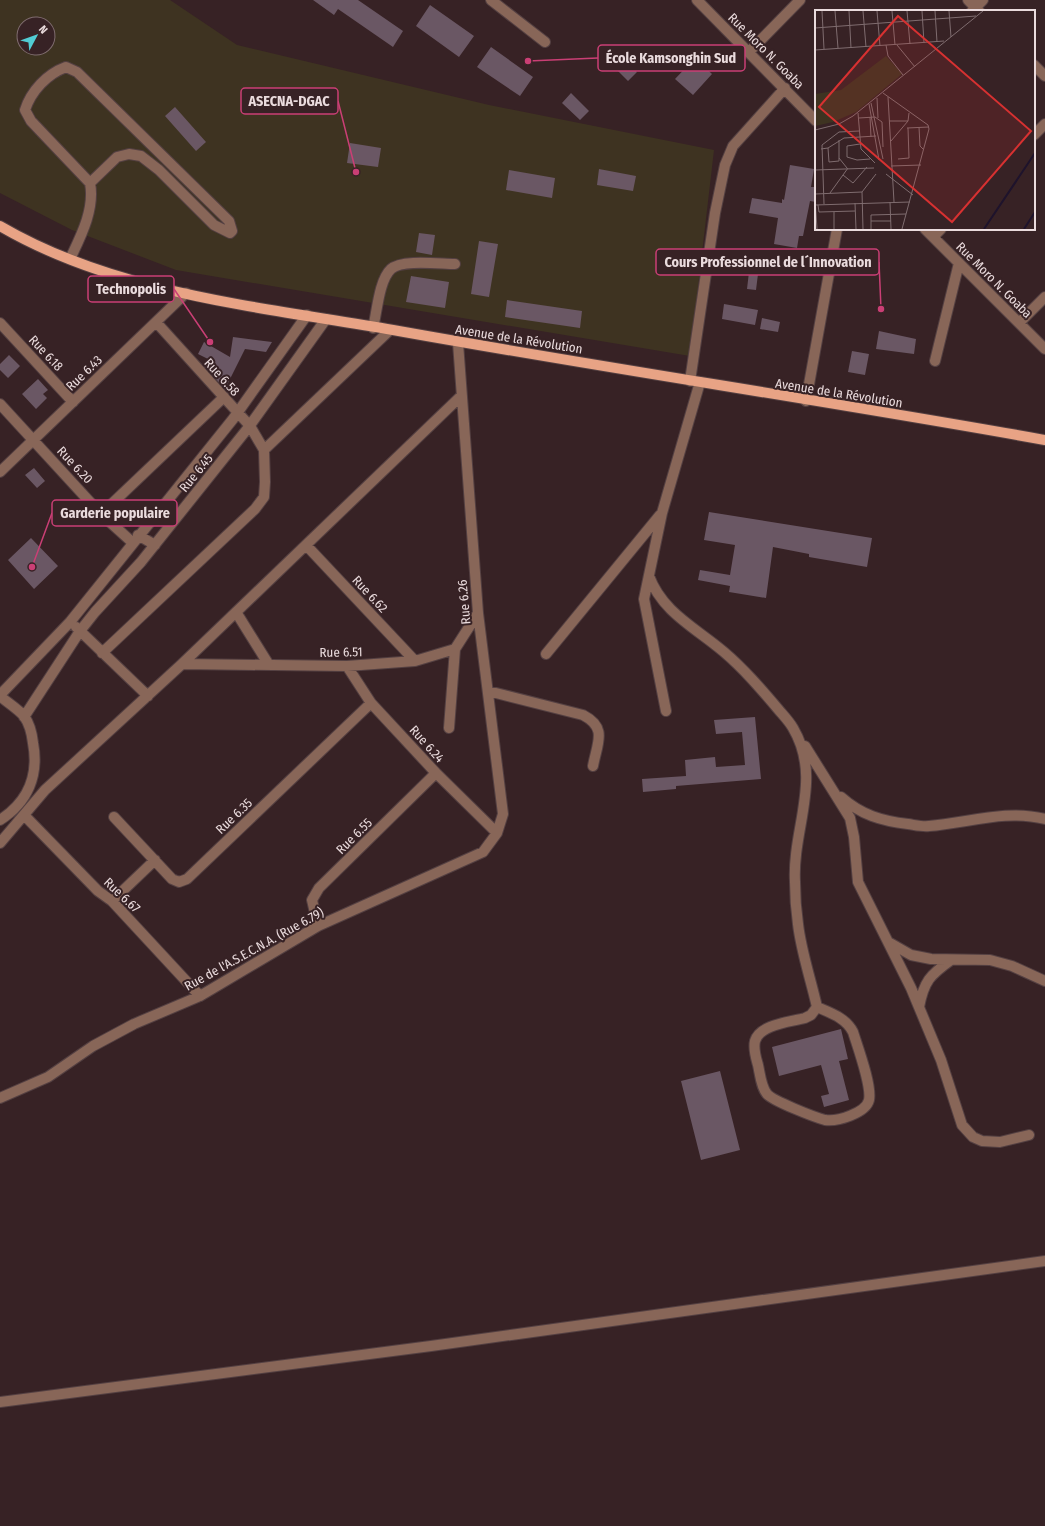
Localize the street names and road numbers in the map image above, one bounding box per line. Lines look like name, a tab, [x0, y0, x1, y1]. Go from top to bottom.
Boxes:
street label: Rue Moro N. Goaba	[725, 10, 807, 92]
street label: Rue Moro N. Goaba	[953, 239, 1035, 321]
street label: Avenue de la Révolution	[454, 322, 584, 356]
street label: Rue 6.18	[26, 332, 66, 374]
street label: Rue 6.43	[63, 352, 105, 394]
street label: Rue 6.58	[201, 355, 243, 399]
street label: Avenue de la Révolution	[774, 376, 904, 410]
street label: Rue 6.20	[54, 443, 96, 487]
street label: Rue 6.45	[176, 451, 216, 495]
street label: Rue 6.62	[349, 573, 391, 616]
street label: Rue 6.26	[455, 579, 473, 625]
street label: Rue 6.51	[319, 644, 363, 660]
street label: Rue 6.24	[407, 723, 447, 765]
street label: Rue 6.35	[213, 795, 255, 837]
street label: Rue 6.55	[333, 815, 375, 857]
street label: Rue 6.67	[101, 875, 143, 915]
street label: Rue de l'A.S.E.C.N.A. (Rue 6.79)	[182, 904, 326, 994]

